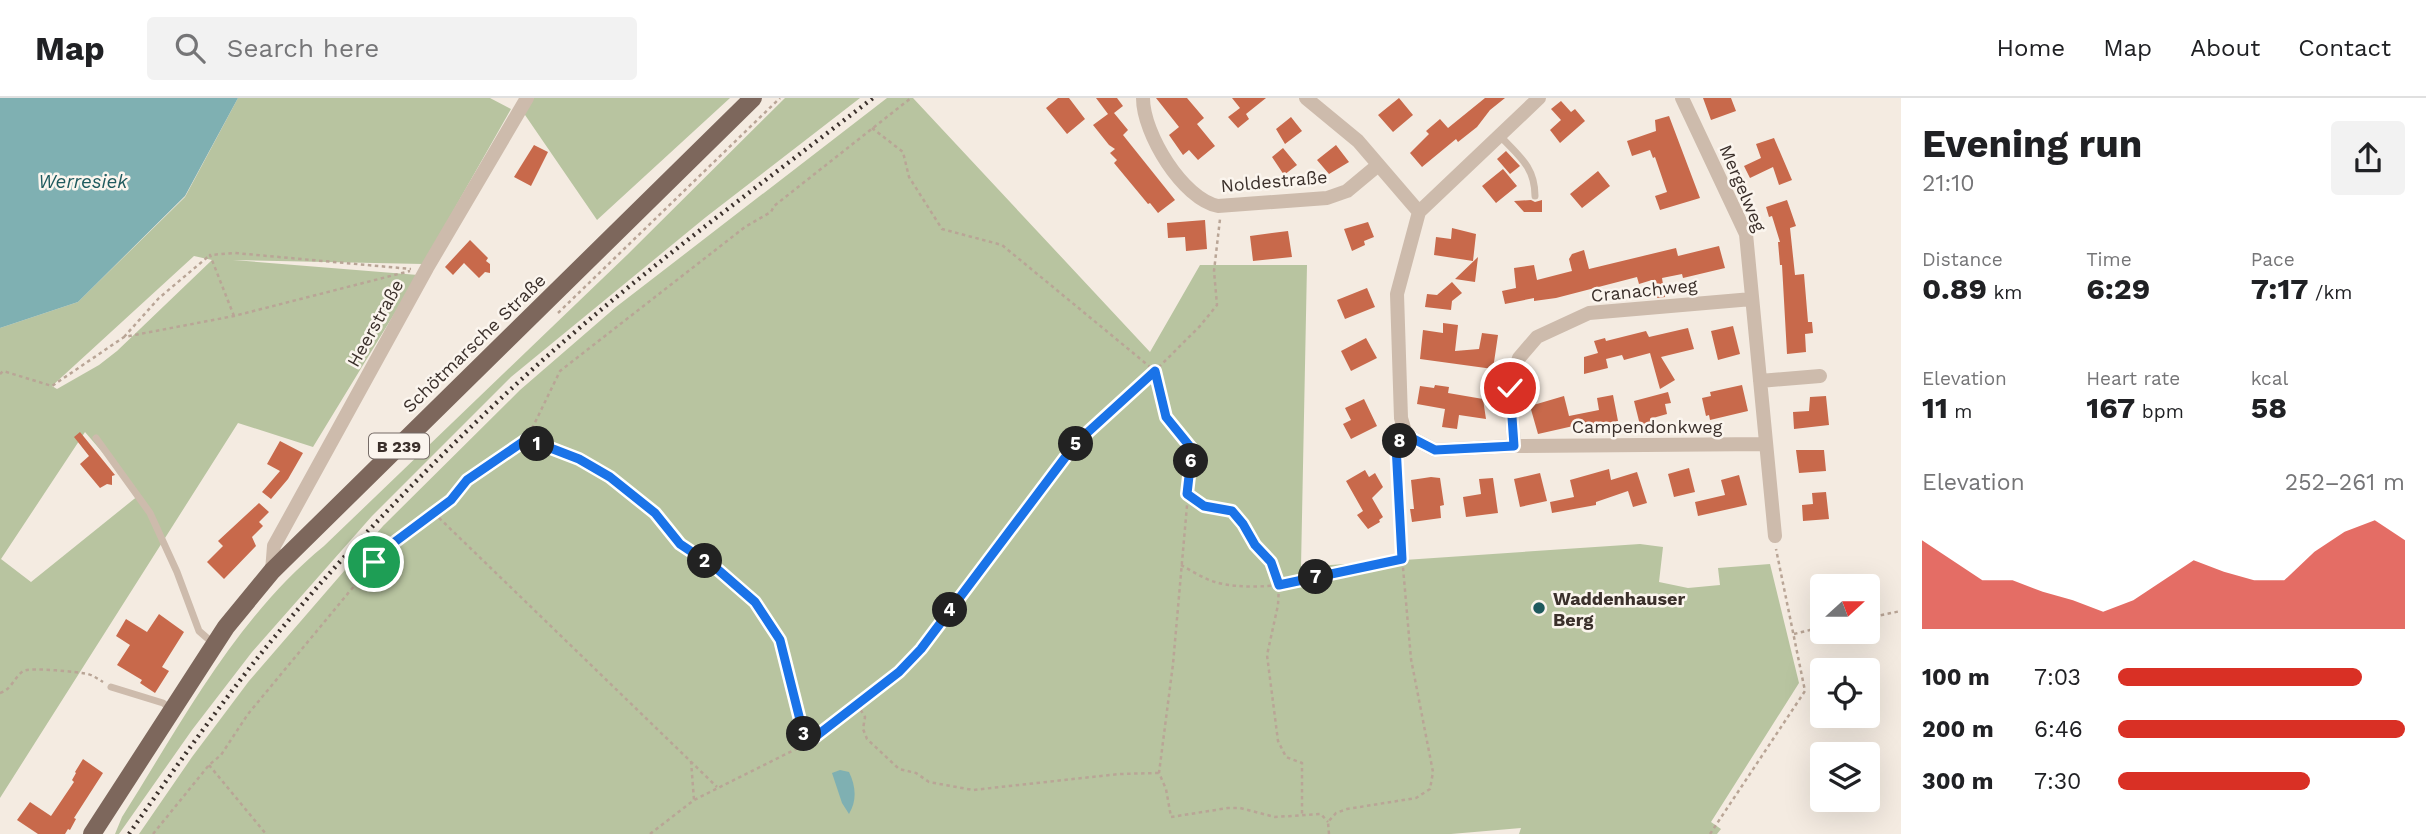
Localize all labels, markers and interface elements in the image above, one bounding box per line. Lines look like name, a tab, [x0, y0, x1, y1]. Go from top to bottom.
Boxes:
search box	[147, 17, 637, 80]
text: Map	[35, 29, 105, 68]
icon: search	[171, 29, 209, 67]
text: Search here	[227, 33, 379, 63]
text: Home	[1997, 34, 2065, 62]
text: Map	[2103, 34, 2152, 62]
text: About	[2190, 34, 2260, 62]
text: Contact	[2298, 34, 2391, 62]
button: share	[2331, 121, 2405, 195]
text: Evening run	[1922, 122, 2142, 166]
street label: Mergelweg	[1715, 141, 1771, 235]
street label: Noldestraße	[1220, 166, 1328, 196]
water label: Werresiek	[38, 170, 128, 193]
text: 21:10	[1922, 170, 1974, 197]
text: Distance	[1922, 248, 2003, 271]
text: Time	[2086, 248, 2132, 271]
text: Pace	[2251, 248, 2295, 271]
street label: Schötmarsche Straße	[398, 269, 550, 417]
text: 0.89	[1922, 271, 1987, 306]
text: 6:29	[2086, 271, 2150, 306]
text: 7:17	[2251, 271, 2309, 306]
street label: Cranachweg	[1590, 274, 1699, 306]
street label: Heerstraße	[342, 276, 408, 370]
text: km	[1987, 281, 2022, 304]
text: /km	[2309, 281, 2352, 304]
pin	[1480, 358, 1540, 418]
text: Elevation	[1922, 367, 2007, 390]
text: Heart rate	[2086, 367, 2180, 390]
text: kcal	[2251, 367, 2288, 390]
icon: check	[1491, 369, 1529, 407]
text: 11	[1922, 390, 1948, 425]
text: 167	[2086, 390, 2135, 425]
text: 58	[2251, 390, 2287, 425]
text: m	[1948, 400, 1972, 423]
text: bpm	[2135, 400, 2184, 423]
street label: Campendonkweg	[1572, 416, 1723, 437]
pin: 8	[1382, 424, 1418, 458]
pin: 1	[520, 426, 554, 462]
pin: 5	[1058, 426, 1094, 462]
text: 8	[1394, 429, 1405, 452]
text: 1	[532, 432, 541, 455]
text: 5	[1070, 432, 1081, 455]
road number: B 239	[369, 434, 429, 458]
pin: 6	[1174, 444, 1208, 478]
text: 6	[1185, 449, 1196, 472]
text: Elevation	[1922, 469, 2025, 496]
text: 252–261 m	[2285, 469, 2405, 496]
pin	[344, 532, 404, 592]
icon: arrive	[355, 543, 393, 581]
pin: 2	[688, 544, 722, 578]
text: 2	[699, 549, 710, 572]
pin: 7	[1298, 560, 1334, 594]
text: 7	[1310, 565, 1321, 588]
north arrow	[1810, 574, 1880, 644]
map controls	[1810, 574, 1880, 812]
place label: Waddenhauser Berg	[1553, 588, 1685, 630]
pin: 4	[932, 592, 968, 628]
text: 4	[943, 598, 956, 621]
marker: Waddenhauser Berg	[1531, 600, 1547, 616]
button: locate	[1810, 658, 1880, 728]
text: 100 m	[1922, 664, 1990, 691]
text: 7:03	[2034, 664, 2081, 691]
pin: 3	[786, 716, 822, 752]
text: 200 m	[1922, 716, 1994, 743]
text: 6:46	[2034, 716, 2083, 743]
text: 3	[798, 722, 809, 745]
button: layers	[1810, 742, 1880, 812]
text: 300 m	[1922, 768, 1993, 795]
text: 7:30	[2034, 768, 2081, 795]

